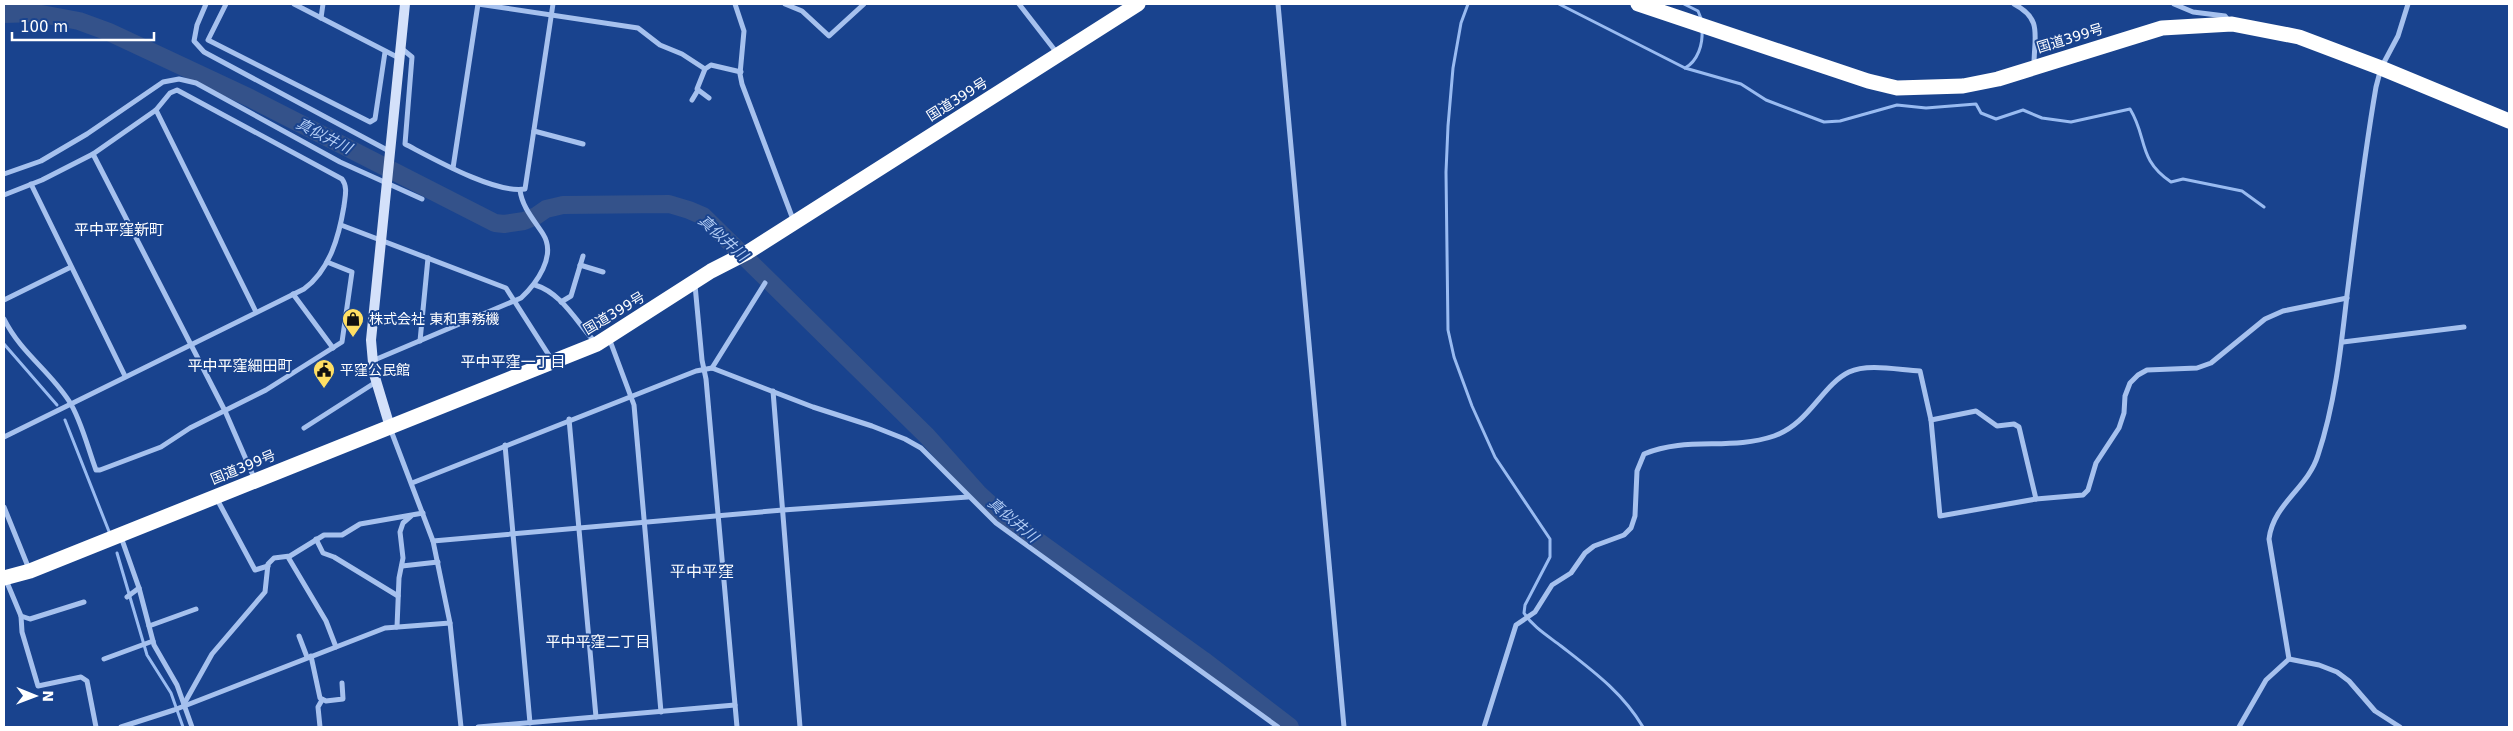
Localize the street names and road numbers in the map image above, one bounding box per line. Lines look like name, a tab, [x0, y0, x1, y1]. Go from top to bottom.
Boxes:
street label: 国道399号	[2035, 20, 2105, 56]
street label: 国道399号	[924, 74, 990, 124]
street label: 国道399号	[580, 288, 648, 338]
street label: 国道399号	[208, 447, 278, 487]

